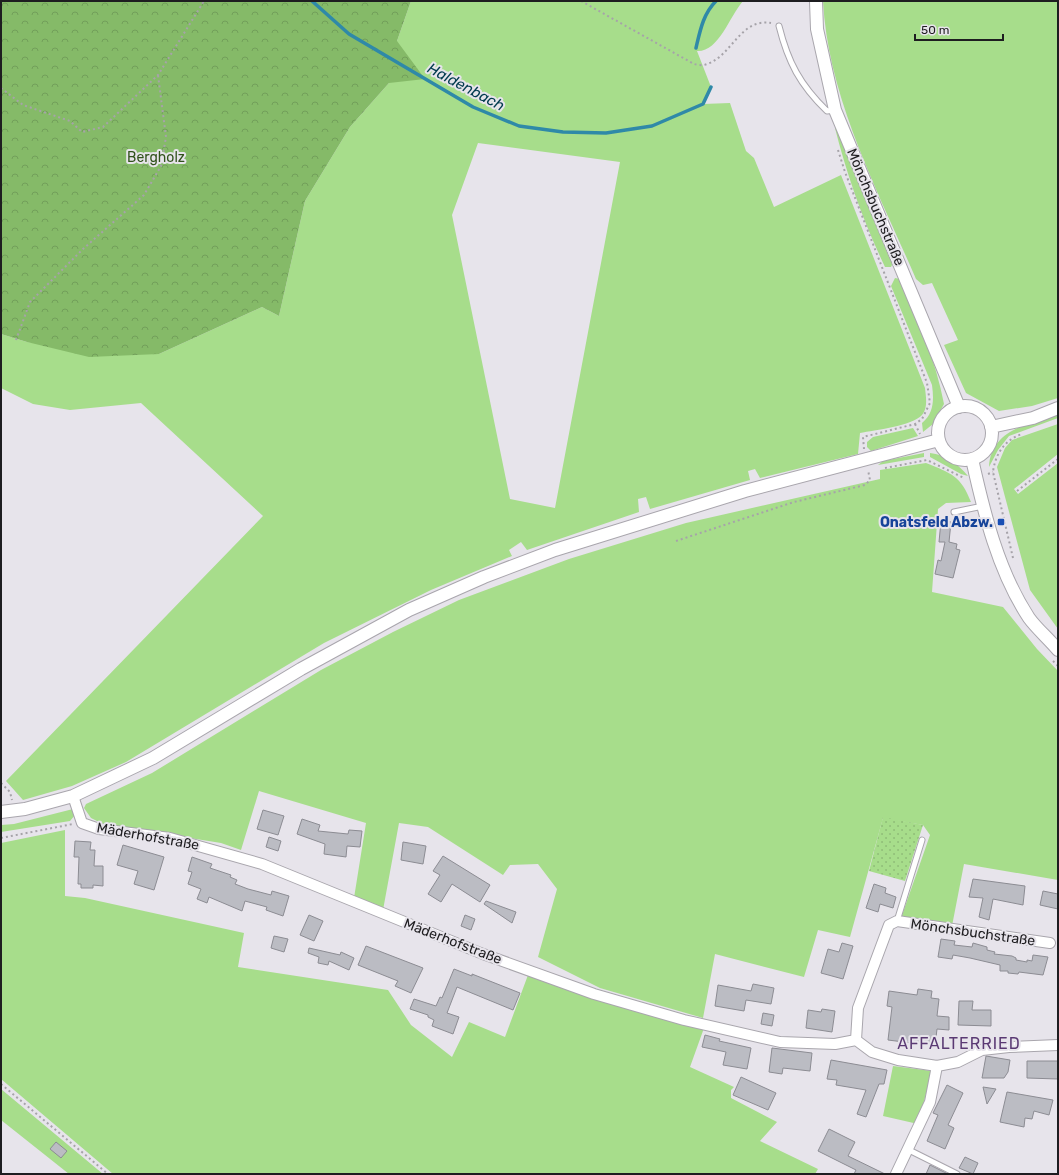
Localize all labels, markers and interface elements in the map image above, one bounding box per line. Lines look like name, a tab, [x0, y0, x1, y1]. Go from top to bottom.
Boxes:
scale bar	[915, 16, 1003, 42]
text: 50 m	[921, 23, 949, 37]
water label: Haldenbach	[424, 59, 508, 115]
street label: Mönchsbuchstraße	[843, 146, 908, 268]
park label: Bergholz	[127, 149, 185, 166]
place label: Onatsfeld Abzw.	[880, 514, 993, 531]
marker: Onatsfeld Abzw.	[996, 517, 1006, 527]
street label: Mäderhofstraße	[95, 819, 201, 854]
street label: Mäderhofstraße	[401, 915, 504, 968]
street label: Mönchsbuchstraße	[910, 915, 1036, 950]
district label: AFFALTERRIED	[897, 1034, 1021, 1053]

